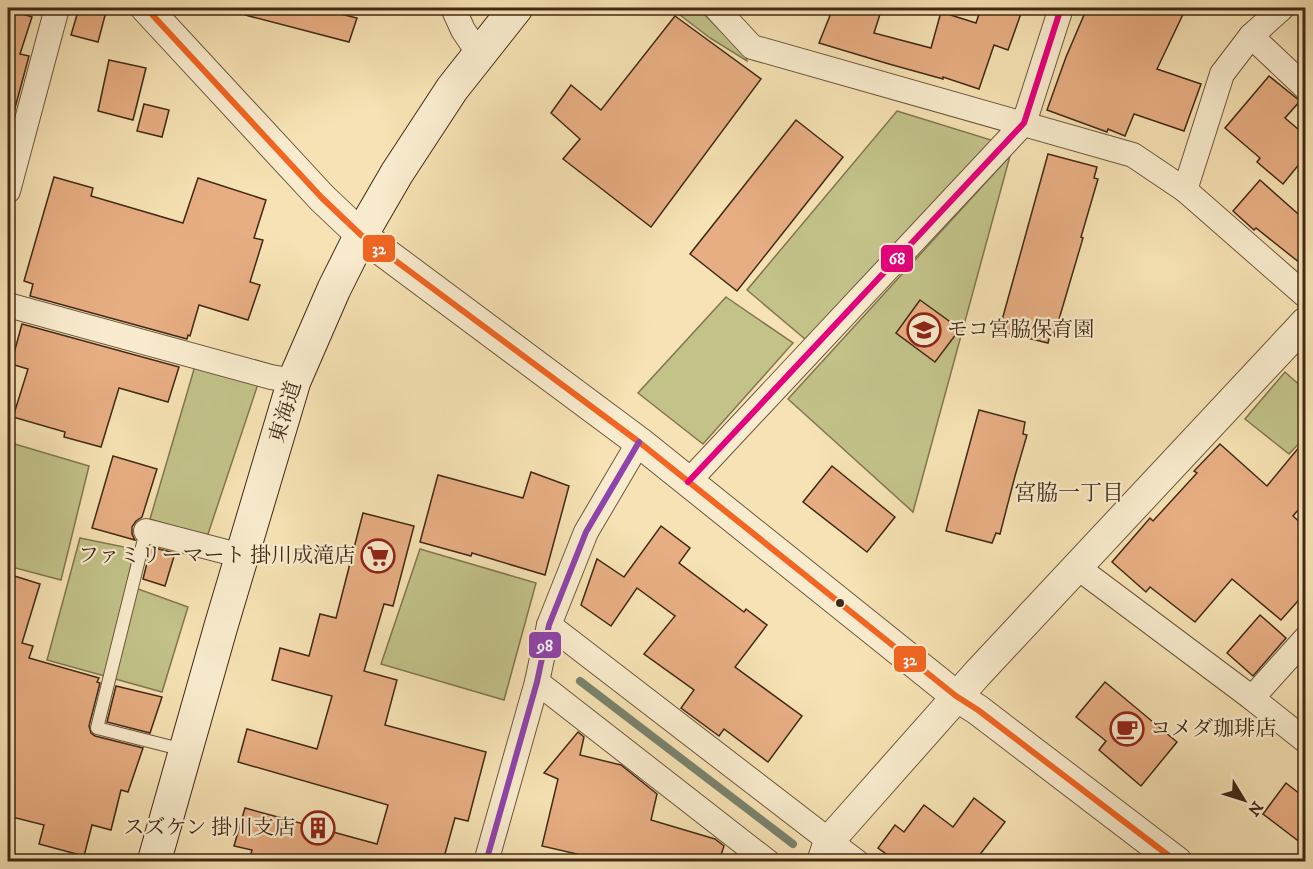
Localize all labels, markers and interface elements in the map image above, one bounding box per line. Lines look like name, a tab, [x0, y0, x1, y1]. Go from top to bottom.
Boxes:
line badge: 32	[362, 234, 396, 263]
text: 32	[372, 239, 387, 259]
line badge: 68	[880, 244, 914, 273]
text: 68	[889, 249, 905, 269]
school or university icon: モコ宮脇保育園	[906, 312, 942, 348]
place label: モコ宮脇保育園	[947, 317, 1094, 343]
street label: 東海道	[264, 378, 308, 446]
district label: 宮脇一丁目	[1014, 480, 1124, 507]
supermarket icon: ファミリーマート 掛川成滝店	[360, 538, 396, 574]
place label: ファミリーマート 掛川成滝店	[78, 543, 355, 569]
unlabelled marker	[834, 597, 846, 609]
line badge: 98	[528, 631, 562, 659]
text: 98	[536, 636, 553, 656]
line badge: 32	[893, 645, 927, 673]
text: 32	[903, 650, 918, 670]
cafe icon: コメダ珈琲店	[1109, 711, 1145, 747]
place label: コメダ珈琲店	[1150, 716, 1276, 742]
north arrow	[1214, 770, 1274, 830]
text: N	[1243, 797, 1267, 820]
building icon: スズケン 掛川支店	[300, 810, 336, 846]
place label: スズケン 掛川支店	[124, 815, 295, 841]

